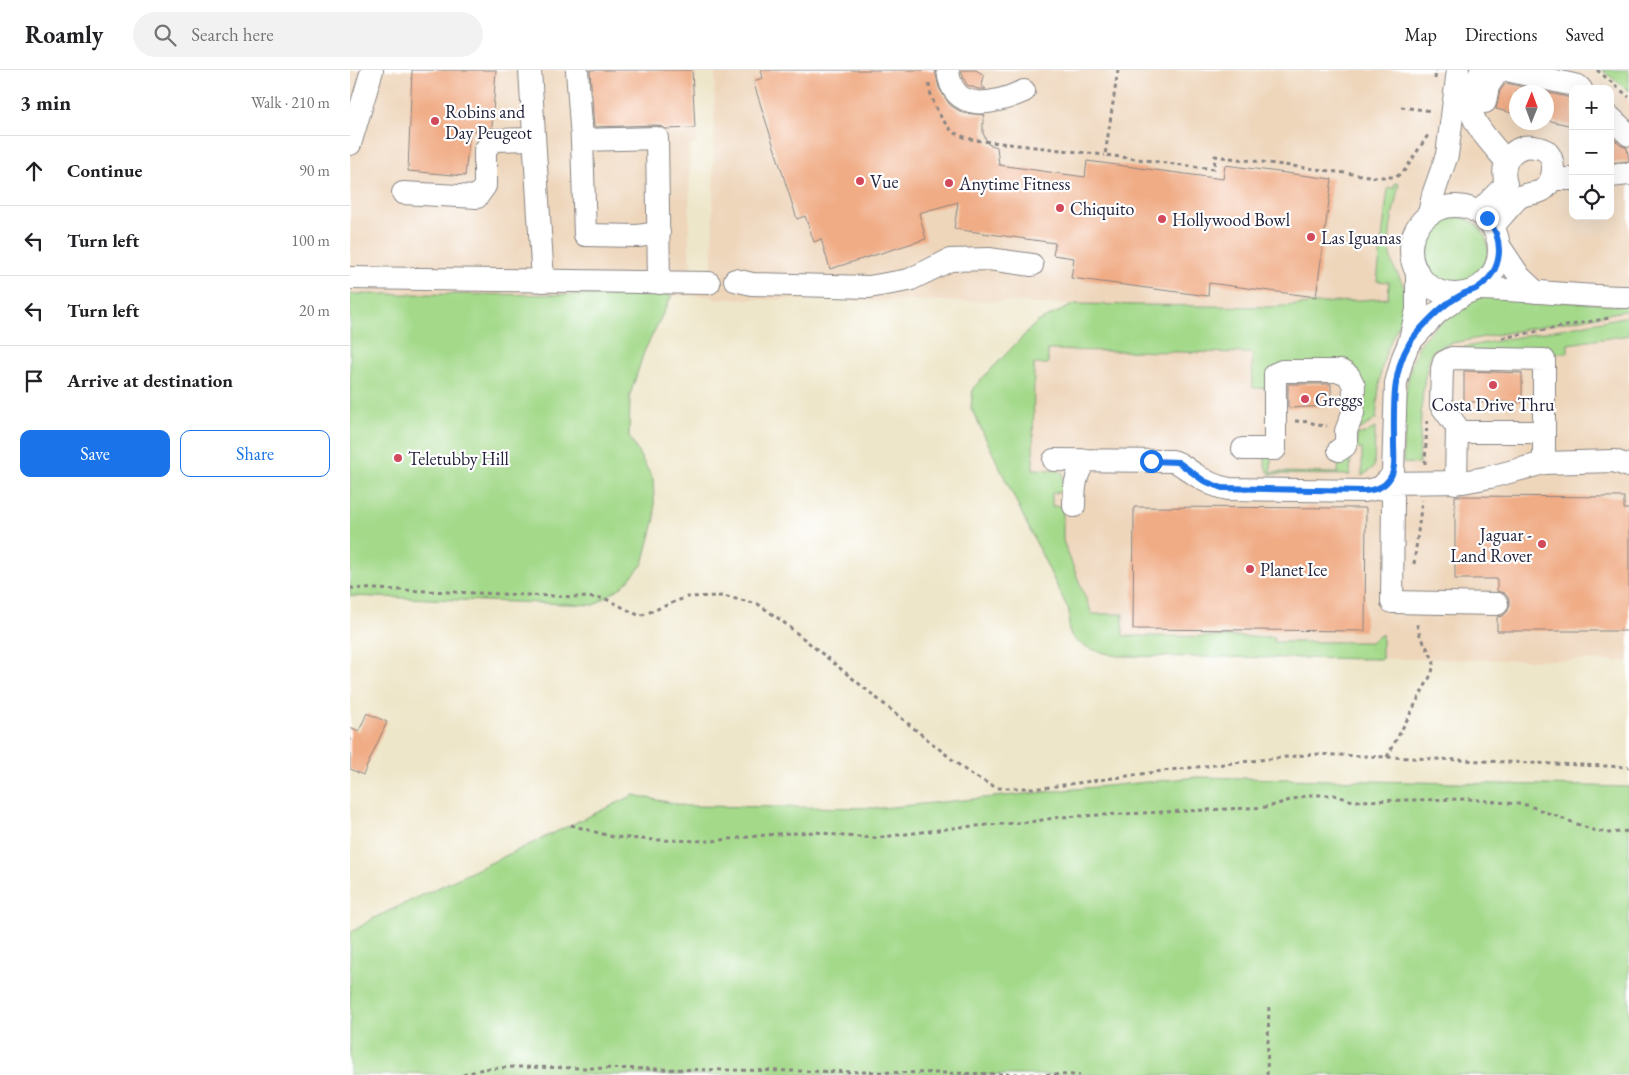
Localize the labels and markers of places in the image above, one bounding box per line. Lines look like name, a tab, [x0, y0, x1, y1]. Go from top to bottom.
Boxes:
place label: Robins and Day Peugeot	[445, 100, 532, 144]
marker: Robins and Day Peugeot	[429, 115, 441, 127]
place label: Vue	[870, 170, 899, 193]
place label: Anytime Fitness	[958, 172, 1070, 195]
marker: Vue	[854, 175, 866, 187]
marker: Anytime Fitness	[943, 177, 955, 189]
place label: Chiquito	[1070, 197, 1134, 220]
marker: Chiquito	[1054, 202, 1066, 214]
place label: Hollywood Bowl	[1172, 208, 1290, 231]
marker: Hollywood Bowl	[1156, 213, 1168, 225]
place label: Las Iguanas	[1321, 226, 1401, 249]
marker: Las Iguanas	[1305, 231, 1317, 243]
marker: Costa Drive Thru	[1487, 379, 1499, 391]
place label: Greggs	[1315, 388, 1363, 411]
marker: Greggs	[1299, 393, 1311, 405]
place label: Costa Drive Thru	[1432, 393, 1555, 416]
place label: Teletubby Hill	[408, 447, 509, 470]
marker: Teletubby Hill	[392, 452, 404, 464]
place label: Jaguar - Land Rover	[1450, 523, 1532, 567]
marker: Jaguar - Land Rover	[1536, 538, 1548, 550]
place label: Planet Ice	[1260, 558, 1327, 581]
marker: Planet Ice	[1244, 563, 1256, 575]

